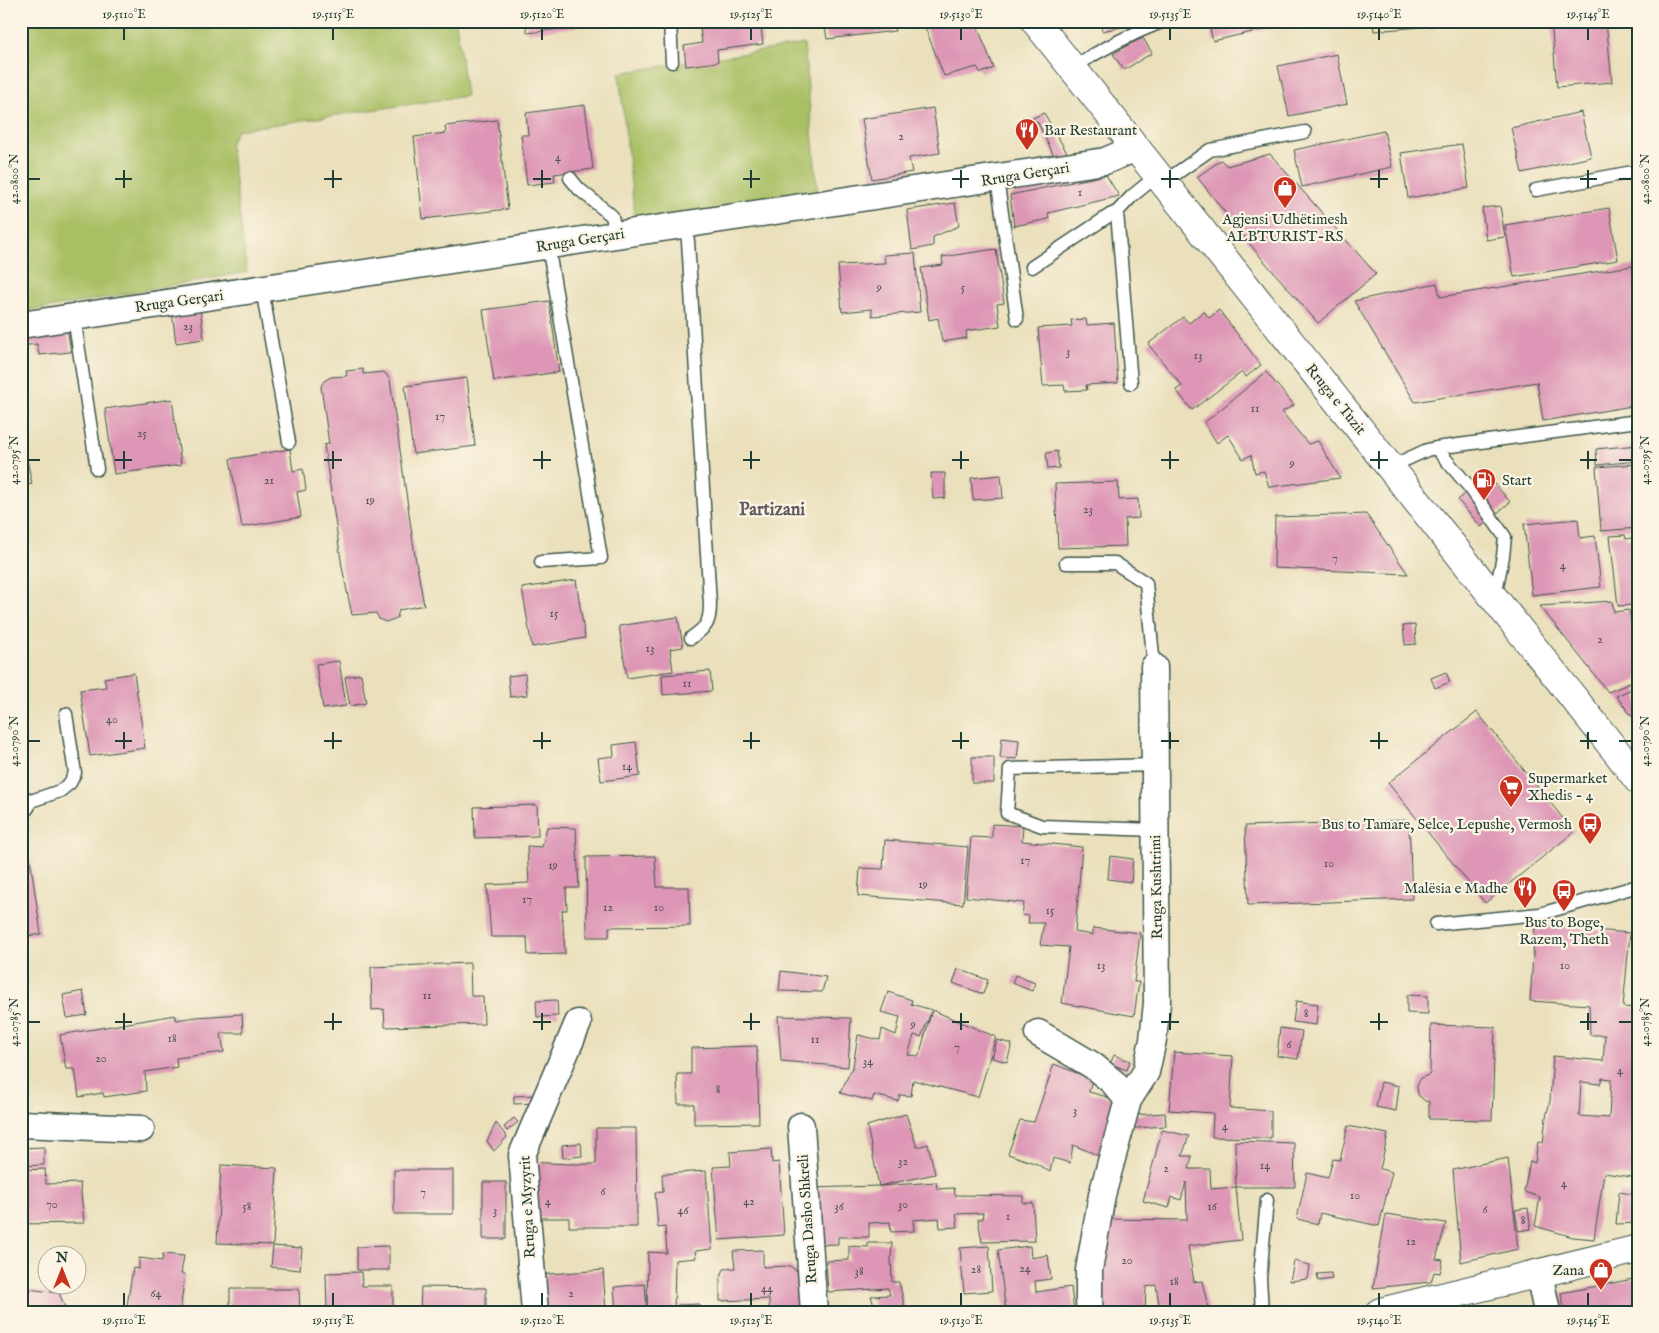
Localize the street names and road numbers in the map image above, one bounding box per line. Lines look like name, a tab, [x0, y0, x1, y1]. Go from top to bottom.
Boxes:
street label: Rruga Gerçari	[980, 158, 1071, 191]
street label: Rruga Gerçari	[535, 224, 626, 257]
street label: Rruga Gerçari	[134, 286, 225, 317]
street label: Rruga e Tuzit	[1301, 360, 1370, 439]
street label: Rruga Kushtrimi	[1146, 835, 1167, 939]
street label: Rruga Dasho Shkreli	[793, 1154, 822, 1284]
street label: Rruga e Myzyrit	[515, 1155, 540, 1259]

